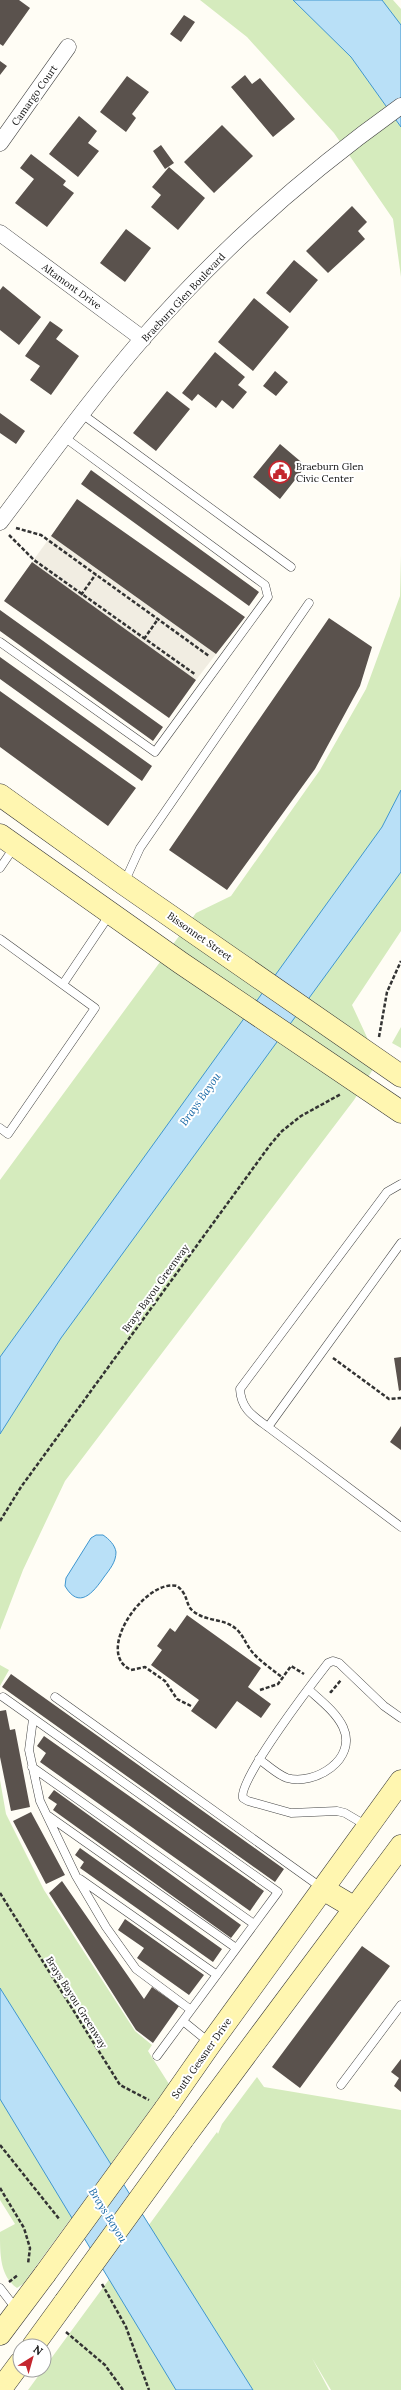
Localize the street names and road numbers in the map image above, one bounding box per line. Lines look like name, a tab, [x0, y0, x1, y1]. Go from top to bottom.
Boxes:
street label: Camargo Court	[9, 62, 60, 128]
street label: Braeburn Glen Boulevard	[139, 250, 228, 344]
street label: Altamont Drive	[39, 260, 104, 313]
street label: Bissonnet Street	[165, 909, 235, 964]
street label: Brays Bayou Greenway	[119, 1241, 192, 1335]
street label: Brays Bayou Greenway	[43, 1954, 110, 2051]
street label: South Gessner Drive	[169, 2015, 235, 2101]

